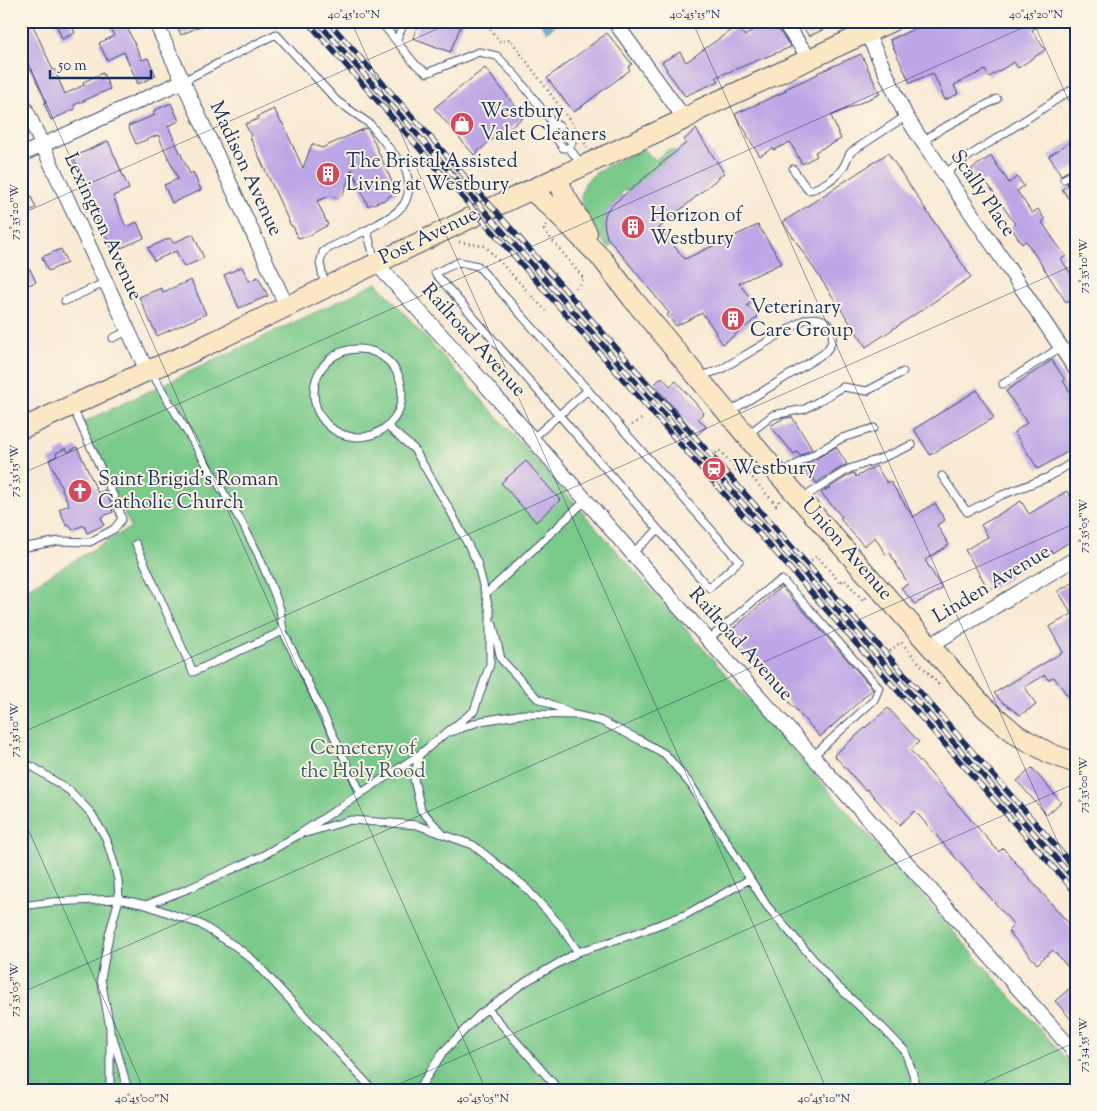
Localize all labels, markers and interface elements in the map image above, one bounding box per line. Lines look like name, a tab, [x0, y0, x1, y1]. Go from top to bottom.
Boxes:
text: 40°45'10"N	[328, 6, 381, 24]
text: 40°45'15"N	[670, 6, 721, 24]
text: 40°45'20"N	[1009, 6, 1063, 24]
scale bar	[50, 48, 151, 80]
text: 50 m	[57, 56, 87, 77]
street label: Madison Avenue	[201, 97, 289, 241]
place label: Westbury Valet Cleaners	[480, 98, 606, 150]
shop icon: Westbury Valet Cleaners	[449, 111, 475, 137]
street label: Scally Place	[942, 145, 1022, 243]
street label: Lexington Avenue	[55, 148, 149, 306]
place label: The Bristal Assisted Living at Westbury	[346, 148, 518, 200]
building icon: The Bristal Assisted Living at Westbury	[315, 161, 341, 187]
text: 73°35'20"W	[6, 183, 24, 240]
street label: Post Avenue	[374, 200, 484, 274]
place label: Horizon of Westbury	[650, 202, 743, 254]
building icon: Horizon of Westbury	[620, 214, 646, 240]
text: 73°35'10"W	[1075, 238, 1093, 293]
street label: Railroad Avenue	[414, 278, 532, 404]
place label: Veterinary Care Group	[750, 294, 853, 346]
building icon: Veterinary Care Group	[720, 306, 746, 332]
text: 73°35'15"W	[6, 444, 24, 497]
place label: Westbury	[732, 455, 816, 484]
station icon: Westbury	[701, 456, 727, 482]
place label: Saint Brigid's Roman Catholic Church	[98, 466, 279, 518]
church icon: Saint Brigid's Roman Catholic Church	[67, 478, 93, 504]
street label: Union Avenue	[793, 492, 899, 608]
text: 73°35'05"W	[1075, 498, 1093, 553]
street label: Linden Avenue	[928, 538, 1056, 632]
street label: Railroad Avenue	[681, 582, 799, 708]
text: 73°35'10"W	[6, 702, 24, 757]
park label: Cemetery of the Holy Rood	[300, 735, 426, 787]
text: 73°35'00"W	[1075, 756, 1093, 813]
text: 73°35'05"W	[6, 962, 24, 1017]
text: 73°34'55"W	[1075, 1017, 1093, 1072]
text: 40°45'00"N	[115, 1090, 169, 1108]
text: 40°45'05"N	[457, 1090, 509, 1108]
text: 40°45'10"N	[798, 1090, 851, 1108]

